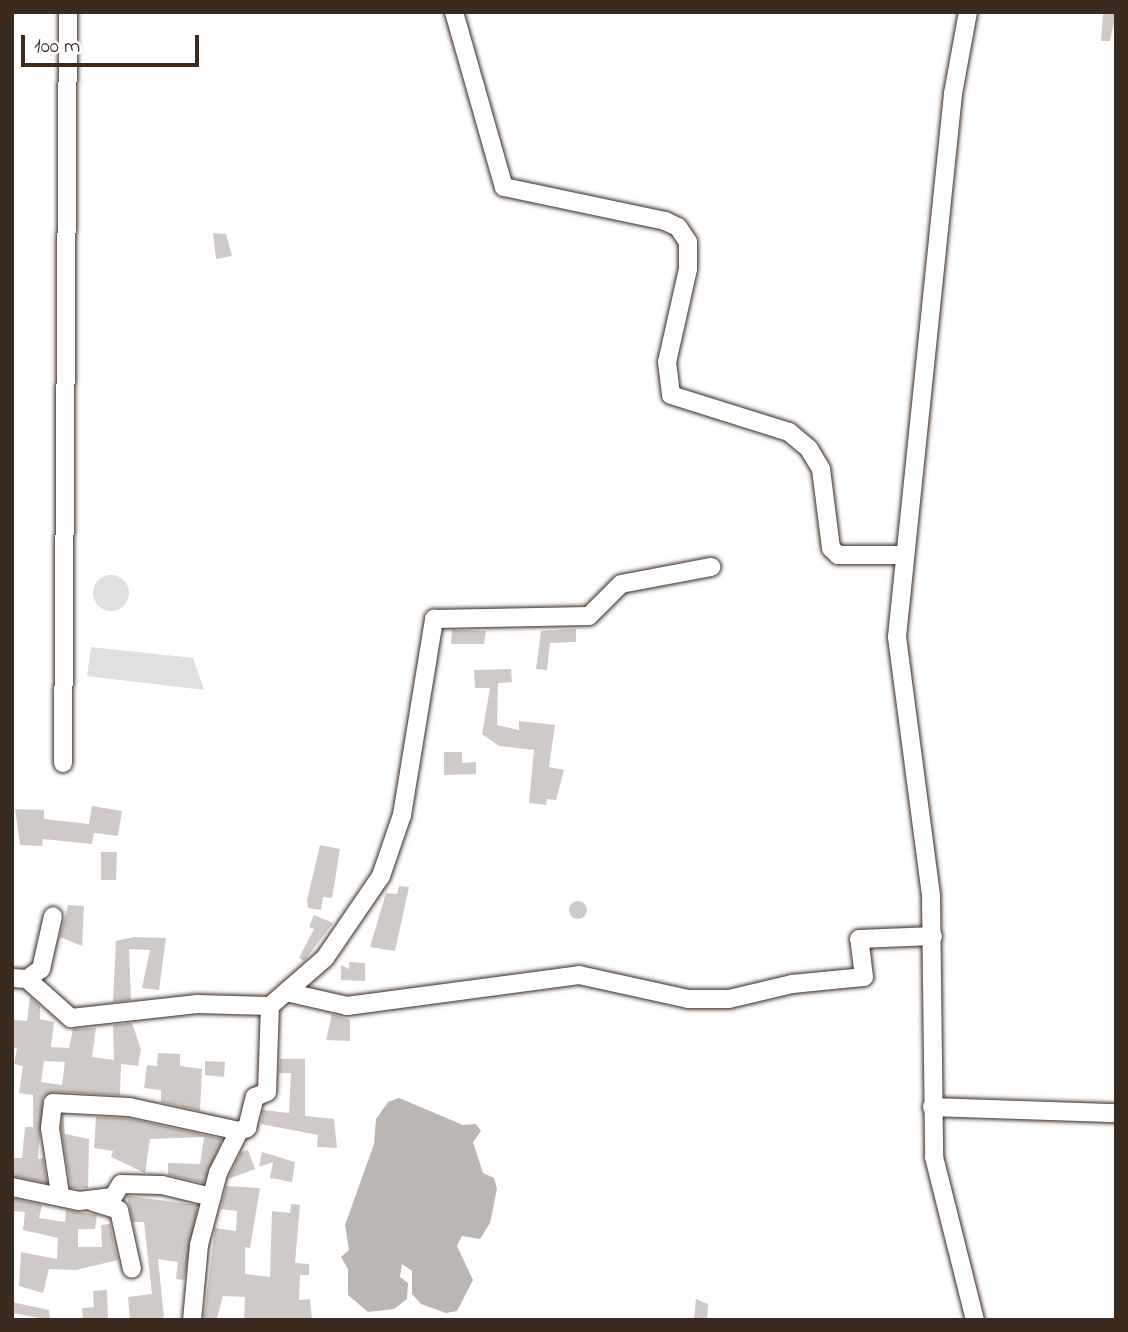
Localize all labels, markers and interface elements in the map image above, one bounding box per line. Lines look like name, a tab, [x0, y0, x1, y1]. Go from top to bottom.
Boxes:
scale bar	[24, 21, 203, 65]
text: 100 m	[34, 32, 80, 62]

